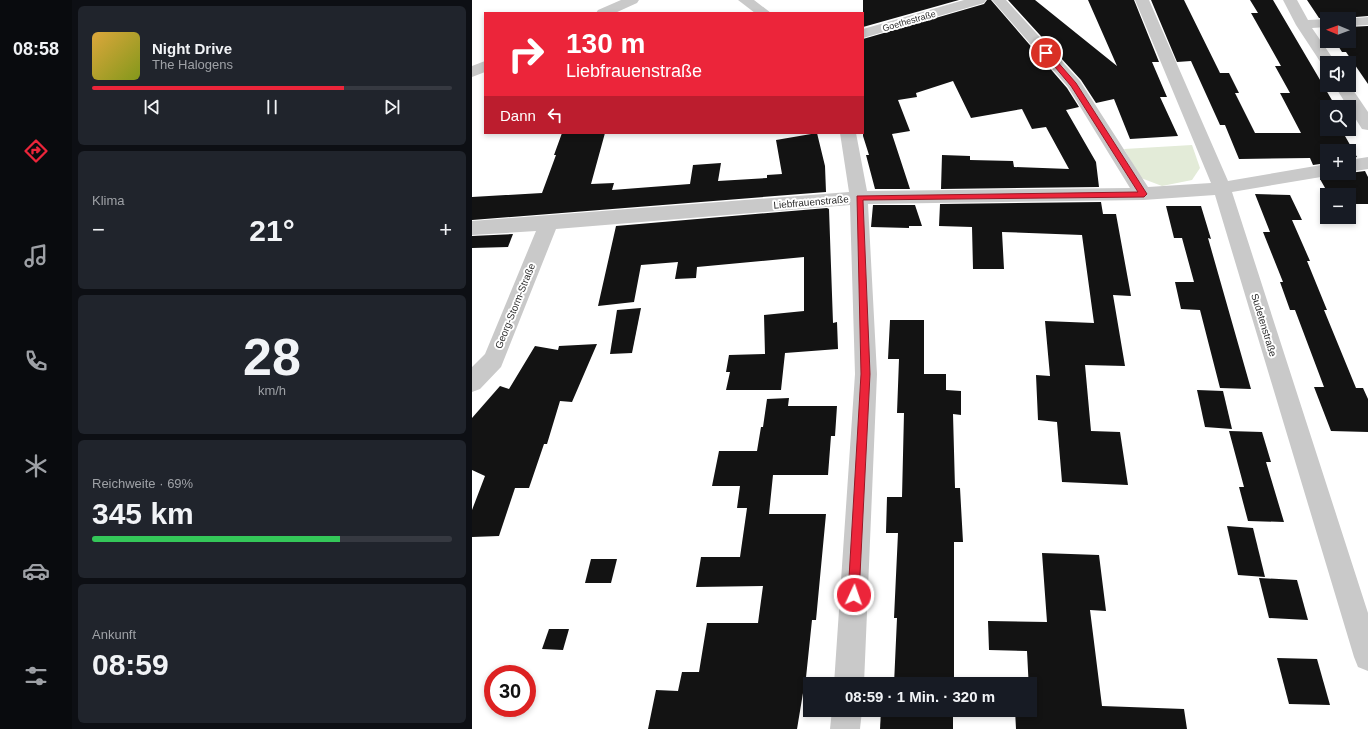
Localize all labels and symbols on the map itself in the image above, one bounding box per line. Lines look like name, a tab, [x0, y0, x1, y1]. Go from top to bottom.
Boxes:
street label: Goethestraße	[881, 9, 937, 33]
north arrow	[1320, 12, 1356, 48]
pin	[1029, 36, 1063, 70]
street label: Liebfrauenstraße	[773, 193, 850, 211]
street label: Georg-Storm-Straße	[493, 261, 537, 350]
street label: Sudetenstraße	[1249, 292, 1279, 358]
position arrow	[833, 574, 875, 616]
speed limit sign: 30	[484, 665, 536, 717]

